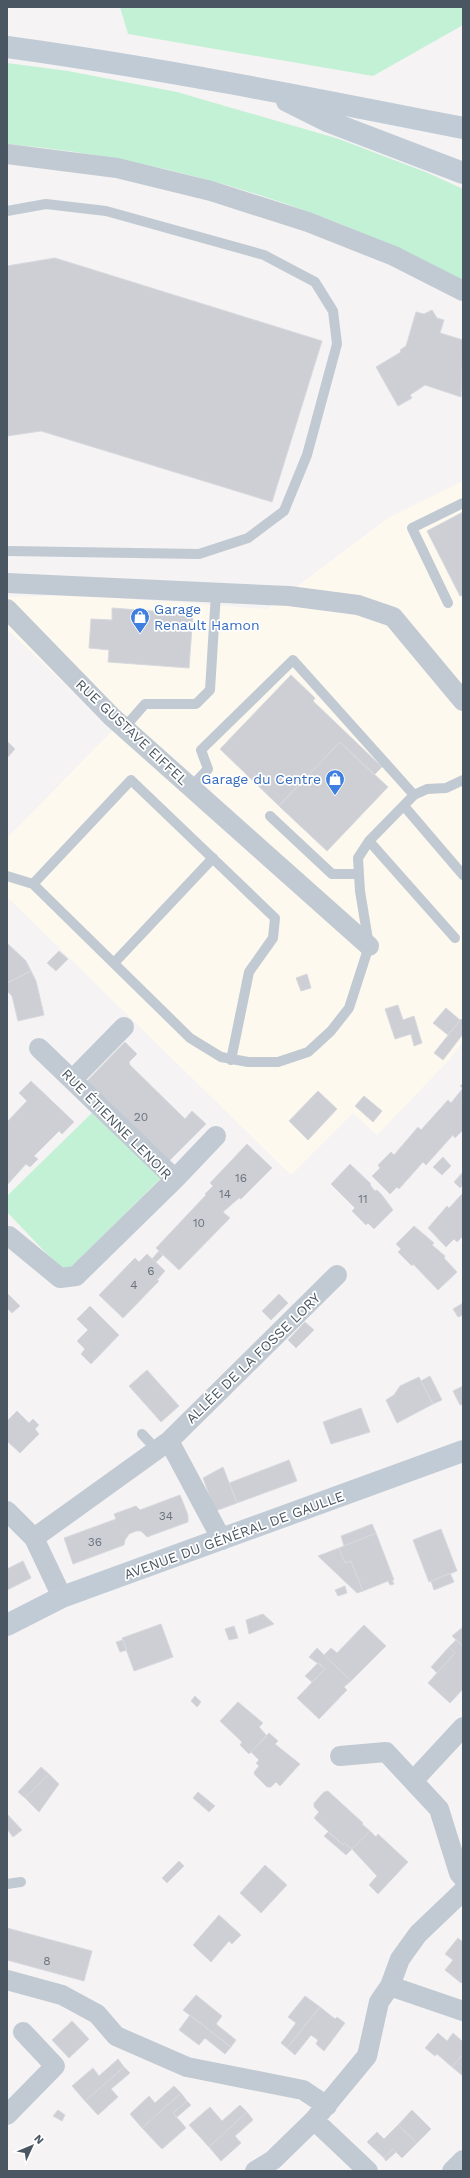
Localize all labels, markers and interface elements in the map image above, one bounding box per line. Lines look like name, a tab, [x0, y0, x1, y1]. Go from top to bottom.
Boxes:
place label: Garage Renault Hamon	[154, 601, 260, 633]
shop icon: Garage Renault Hamon	[129, 606, 151, 634]
street label: RUE GUSTAVE EIFFEL	[73, 676, 191, 788]
shop icon: Garage du Centre	[324, 768, 346, 796]
place label: Garage du Centre	[201, 771, 321, 787]
street label: RUE ÉTIENNE LENOIR	[59, 1066, 175, 1182]
house number: 20	[134, 1110, 148, 1124]
house number: 16	[235, 1171, 247, 1185]
house number: 14	[219, 1187, 231, 1201]
house number: 11	[358, 1192, 368, 1206]
house number: 10	[193, 1216, 205, 1230]
house number: 6	[147, 1264, 155, 1278]
house number: 4	[130, 1278, 138, 1292]
street label: ALLÉE DE LA FOSSE LORY	[183, 1290, 323, 1426]
street label: AVENUE DU GÉNÉRAL DE GAULLE	[122, 1488, 346, 1582]
house number: 34	[159, 1509, 173, 1523]
house number: 36	[88, 1535, 102, 1549]
house number: 8	[43, 1954, 51, 1968]
north arrow	[12, 2126, 52, 2166]
text: N	[31, 2132, 46, 2147]

